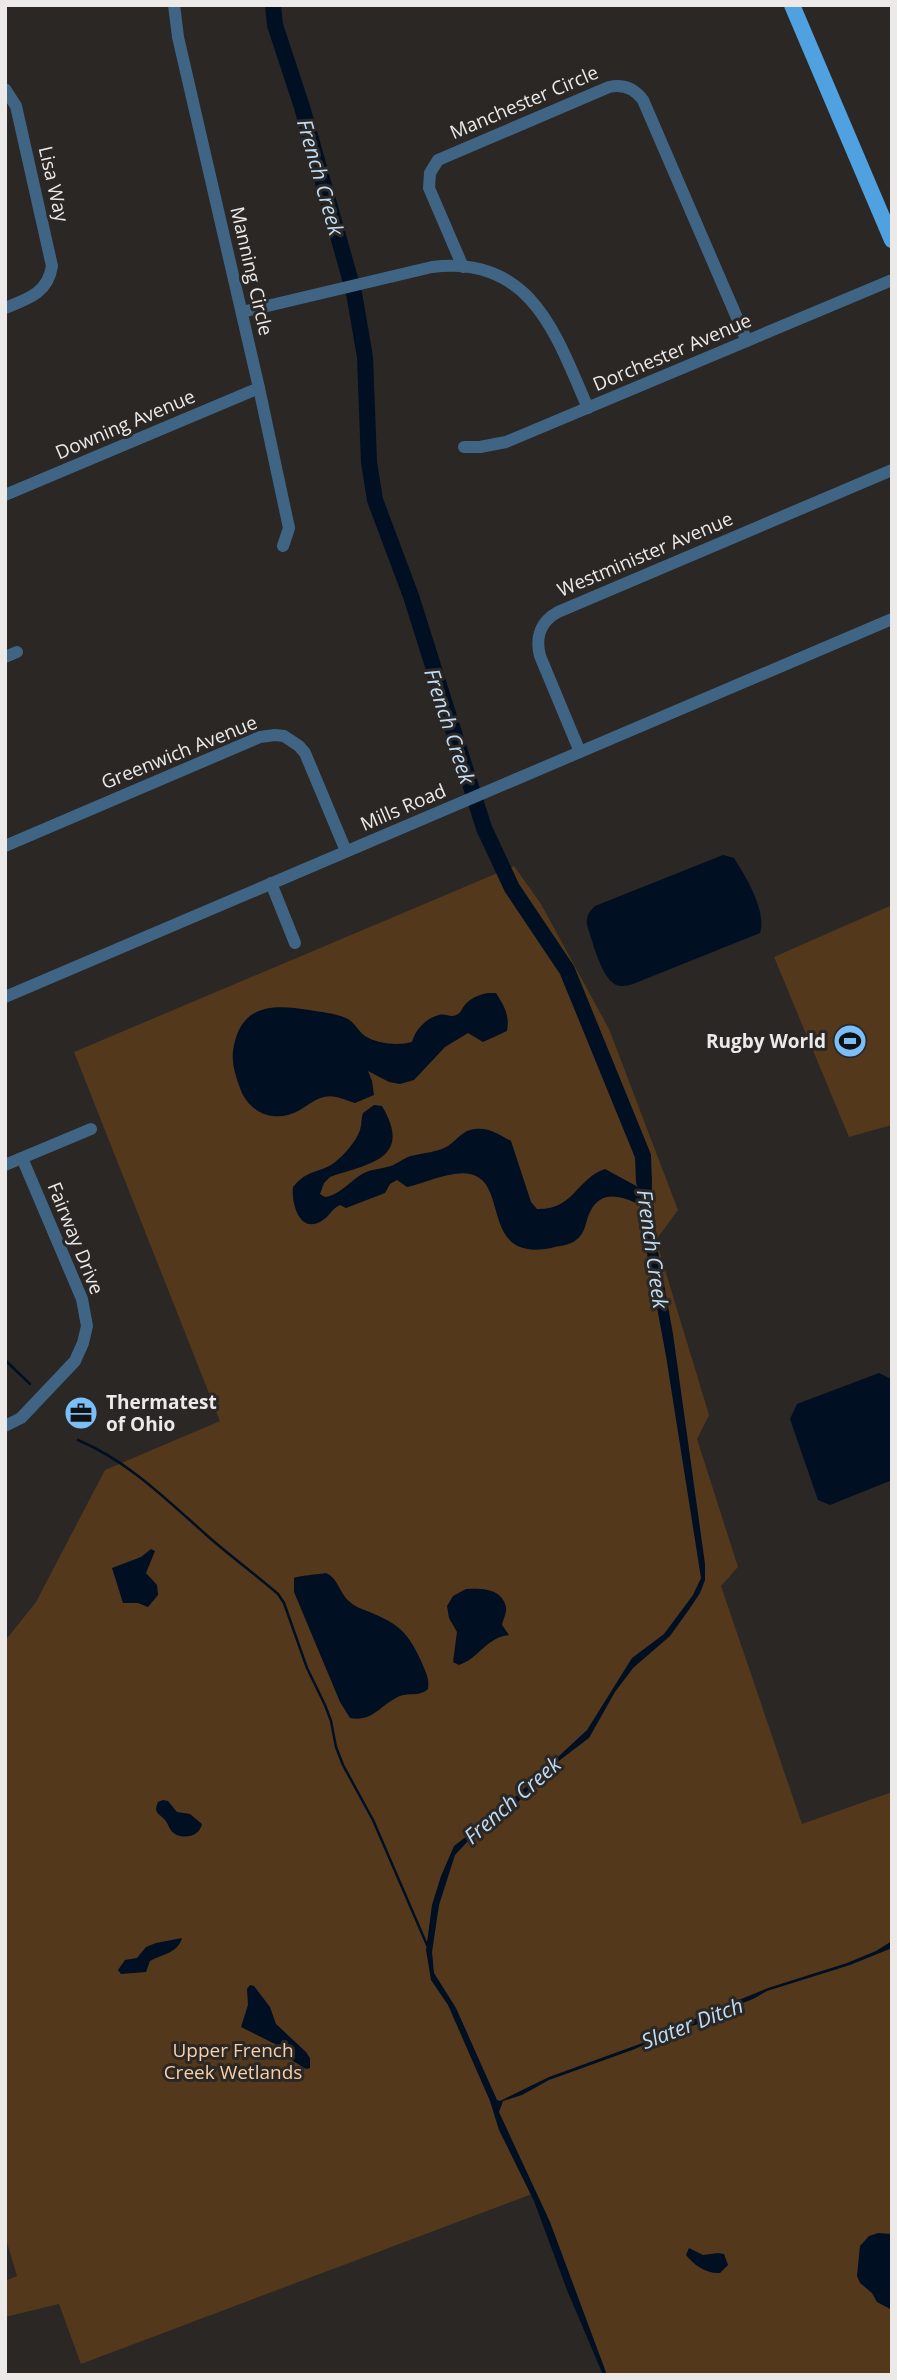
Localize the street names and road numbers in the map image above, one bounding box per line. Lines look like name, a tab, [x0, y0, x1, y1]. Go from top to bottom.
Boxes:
street label: Manchester Circle	[446, 59, 602, 145]
street label: Lisa Way	[33, 144, 75, 225]
street label: Manning Circle	[225, 204, 279, 338]
street label: Dorchester Avenue	[589, 307, 755, 397]
street label: Downing Avenue	[51, 383, 199, 465]
street label: Westminister Avenue	[553, 505, 737, 603]
street label: Greenwich Avenue	[97, 709, 261, 795]
street label: Mills Road	[356, 777, 450, 837]
street label: Fairway Drive	[42, 1178, 110, 1298]

